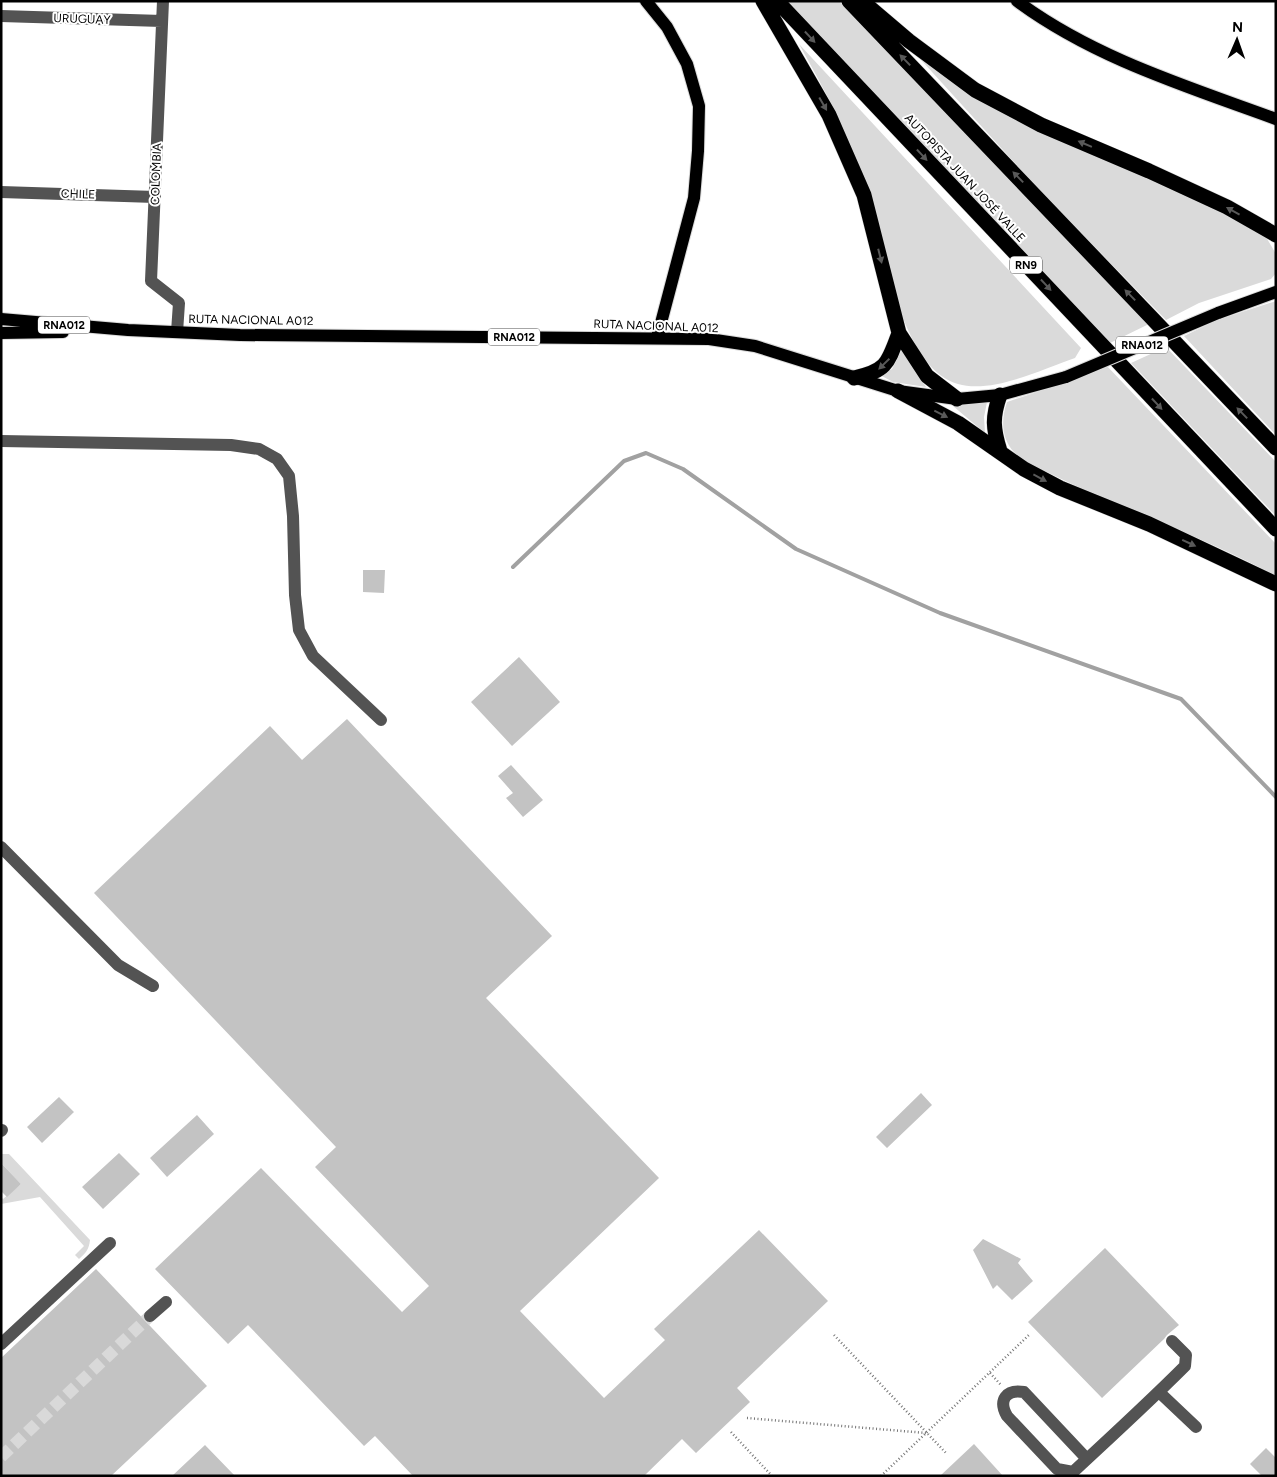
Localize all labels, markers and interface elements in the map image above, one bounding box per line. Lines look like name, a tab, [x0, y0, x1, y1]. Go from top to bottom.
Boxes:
street label: URUGUAY	[53, 11, 112, 27]
north arrow	[1212, 15, 1262, 65]
text: N	[1232, 19, 1243, 36]
one-way arrow	[804, 30, 816, 42]
one-way arrow	[899, 54, 911, 66]
one-way arrow	[818, 98, 827, 111]
street label: AUTOPISTA JUAN JOSÉ VALLE	[902, 111, 1028, 245]
one-way arrow	[1077, 140, 1092, 148]
street label: COLOMBIA	[148, 143, 164, 205]
one-way arrow	[916, 148, 928, 160]
one-way arrow	[1012, 172, 1024, 184]
street label: CHILE	[61, 186, 95, 202]
one-way arrow	[1226, 207, 1241, 215]
one-way arrow	[876, 248, 884, 263]
road number: RN9	[1010, 256, 1042, 274]
one-way arrow	[1040, 279, 1052, 291]
one-way arrow	[1124, 289, 1136, 301]
street label: RUTA NACIONAL A012	[188, 312, 314, 328]
road number: RNA012	[38, 316, 90, 334]
street label: RUTA NACIONAL A012	[593, 317, 719, 335]
road number: RNA012	[488, 328, 540, 346]
road number: RNA012	[1116, 336, 1168, 354]
one-way arrow	[878, 358, 890, 369]
one-way arrow	[1151, 397, 1163, 409]
one-way arrow	[1236, 407, 1248, 419]
one-way arrow	[934, 410, 948, 418]
one-way arrow	[1033, 474, 1048, 482]
one-way arrow	[1182, 539, 1196, 547]

